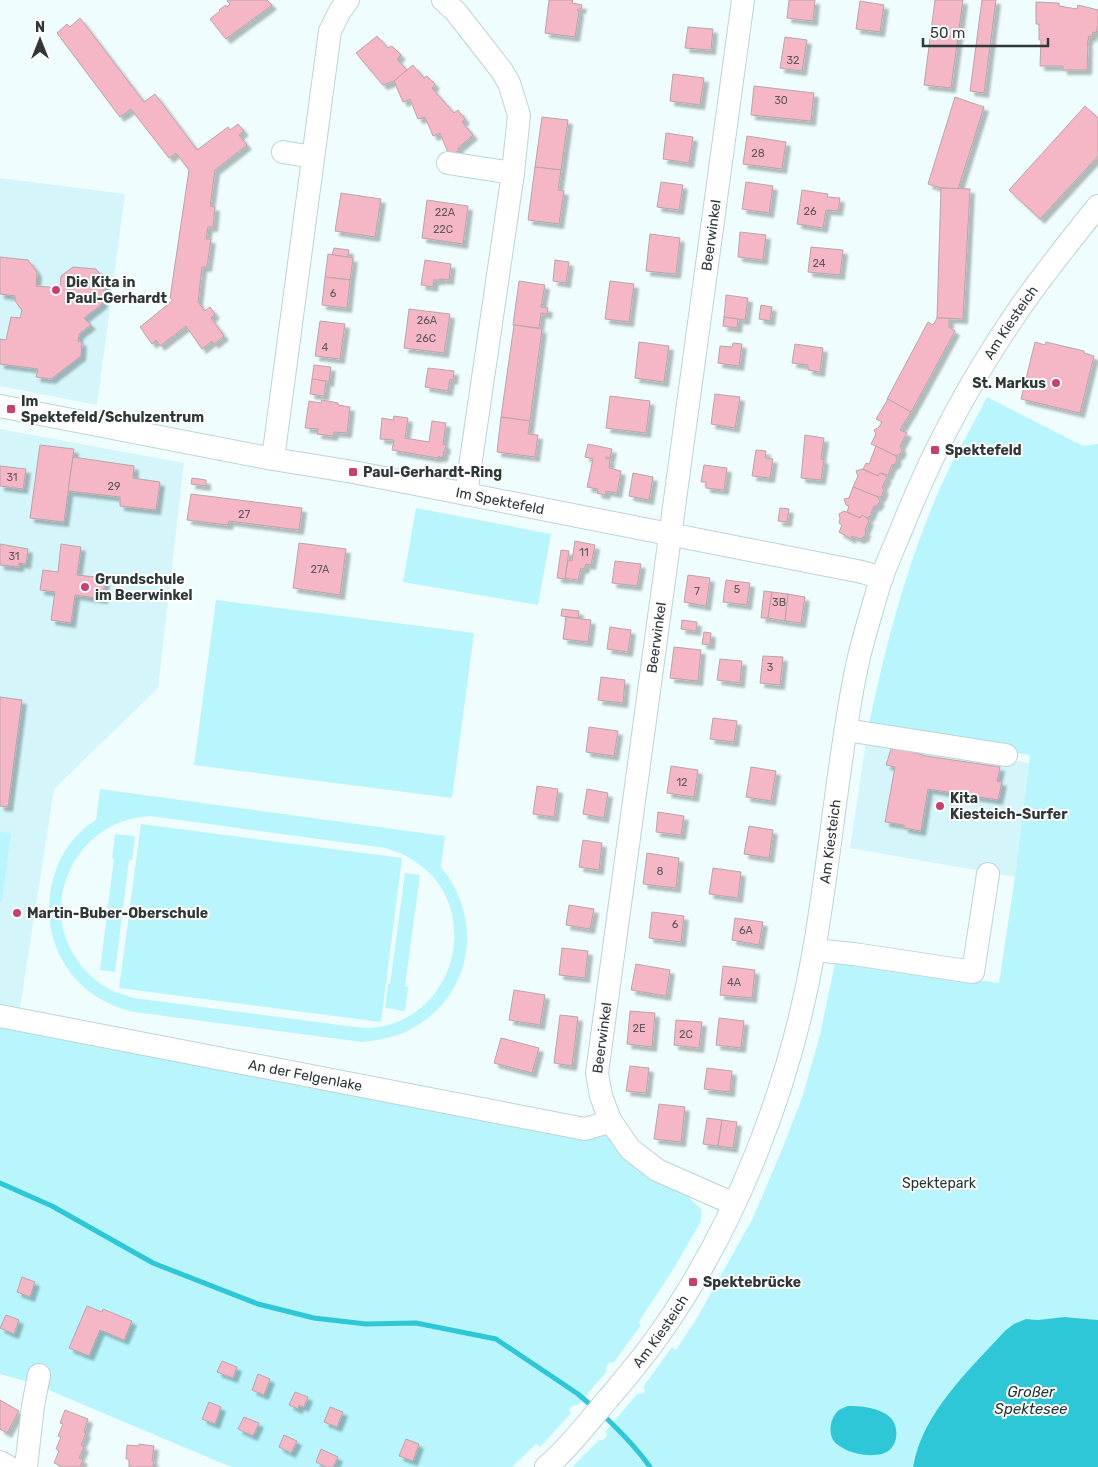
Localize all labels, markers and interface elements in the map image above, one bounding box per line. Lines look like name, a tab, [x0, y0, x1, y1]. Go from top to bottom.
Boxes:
north arrow	[15, 15, 65, 65]
scale bar	[923, 15, 1048, 47]
text: N	[35, 19, 45, 36]
text: 50 m	[930, 24, 965, 42]
house number: 32	[786, 54, 800, 67]
house number: 30	[774, 94, 788, 107]
house number: 28	[751, 147, 765, 160]
street label: Beerwinkel	[698, 199, 724, 272]
house number: 26	[803, 205, 817, 218]
house number: 22A	[435, 206, 456, 219]
house number: 22C	[433, 223, 453, 236]
house number: 24	[812, 257, 826, 270]
place label: Die Kita in Paul-Gerhardt	[66, 274, 167, 307]
street label: Am Kiesteich	[980, 282, 1041, 362]
marker: Die Kita in Paul-Gerhardt	[50, 284, 62, 296]
house number: 6	[330, 287, 337, 300]
house number: 26A	[417, 314, 438, 327]
house number: 26C	[416, 332, 436, 345]
house number: 4	[322, 341, 329, 354]
place label: St. Markus	[972, 375, 1046, 392]
marker: St. Markus	[1050, 377, 1062, 389]
place label: Im Spektefeld/Schulzentrum	[21, 393, 204, 426]
marker: Im Spektefeld/Schulzentrum	[5, 403, 17, 415]
place label: Spektefeld	[945, 442, 1022, 459]
marker: Spektefeld	[929, 444, 941, 456]
place label: Paul-Gerhardt-Ring	[363, 464, 502, 481]
marker: Paul-Gerhardt-Ring	[347, 466, 359, 478]
house number: 31	[6, 471, 18, 484]
house number: 29	[108, 480, 120, 493]
street label: Im Spektefeld	[454, 484, 546, 518]
house number: 27	[238, 508, 250, 521]
house number: 11	[579, 546, 589, 559]
house number: 31	[8, 550, 20, 563]
house number: 27A	[311, 563, 330, 576]
place label: Grundschule im Beerwinkel	[95, 571, 193, 604]
marker: Grundschule im Beerwinkel	[79, 581, 91, 593]
house number: 5	[734, 583, 741, 596]
house number: 7	[694, 585, 700, 598]
house number: 3B	[772, 596, 786, 609]
street label: Beerwinkel	[643, 601, 669, 674]
house number: 3	[767, 661, 774, 674]
house number: 12	[676, 776, 688, 789]
place label: Kita Kiesteich-Surfer	[950, 790, 1068, 823]
street label: Am Kiesteich	[816, 798, 844, 885]
marker: Kita Kiesteich-Surfer	[934, 800, 946, 812]
house number: 8	[657, 865, 664, 878]
place label: Martin-Buber-Oberschule	[27, 905, 208, 922]
marker: Martin-Buber-Oberschule	[11, 907, 23, 919]
house number: 6	[672, 918, 679, 931]
house number: 6A	[739, 924, 754, 937]
house number: 4A	[727, 976, 742, 989]
street label: Beerwinkel	[589, 1001, 615, 1075]
house number: 2E	[632, 1022, 646, 1035]
house number: 2C	[679, 1028, 693, 1041]
street label: An der Felgenlake	[247, 1056, 364, 1094]
park label: Spektepark	[902, 1175, 977, 1192]
place label: Spektebrücke	[703, 1274, 801, 1291]
marker: Spektebrücke	[687, 1276, 699, 1288]
street label: Am Kiesteich	[629, 1292, 692, 1371]
water label: Großer Spektesee	[995, 1383, 1068, 1418]

